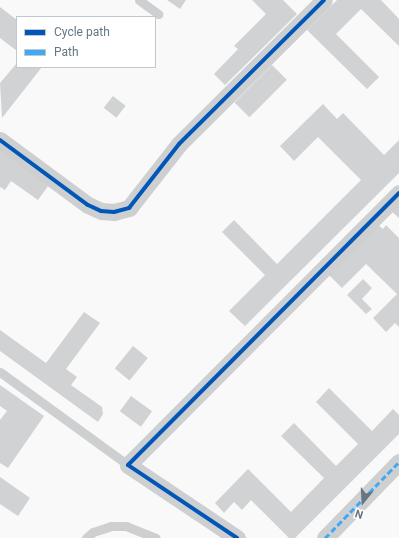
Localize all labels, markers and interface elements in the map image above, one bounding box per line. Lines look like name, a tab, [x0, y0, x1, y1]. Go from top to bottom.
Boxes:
legend	[16, 16, 156, 68]
text: Cycle path	[54, 25, 110, 39]
text: Path	[54, 45, 79, 59]
north arrow	[343, 482, 383, 522]
text: N	[353, 507, 365, 521]

